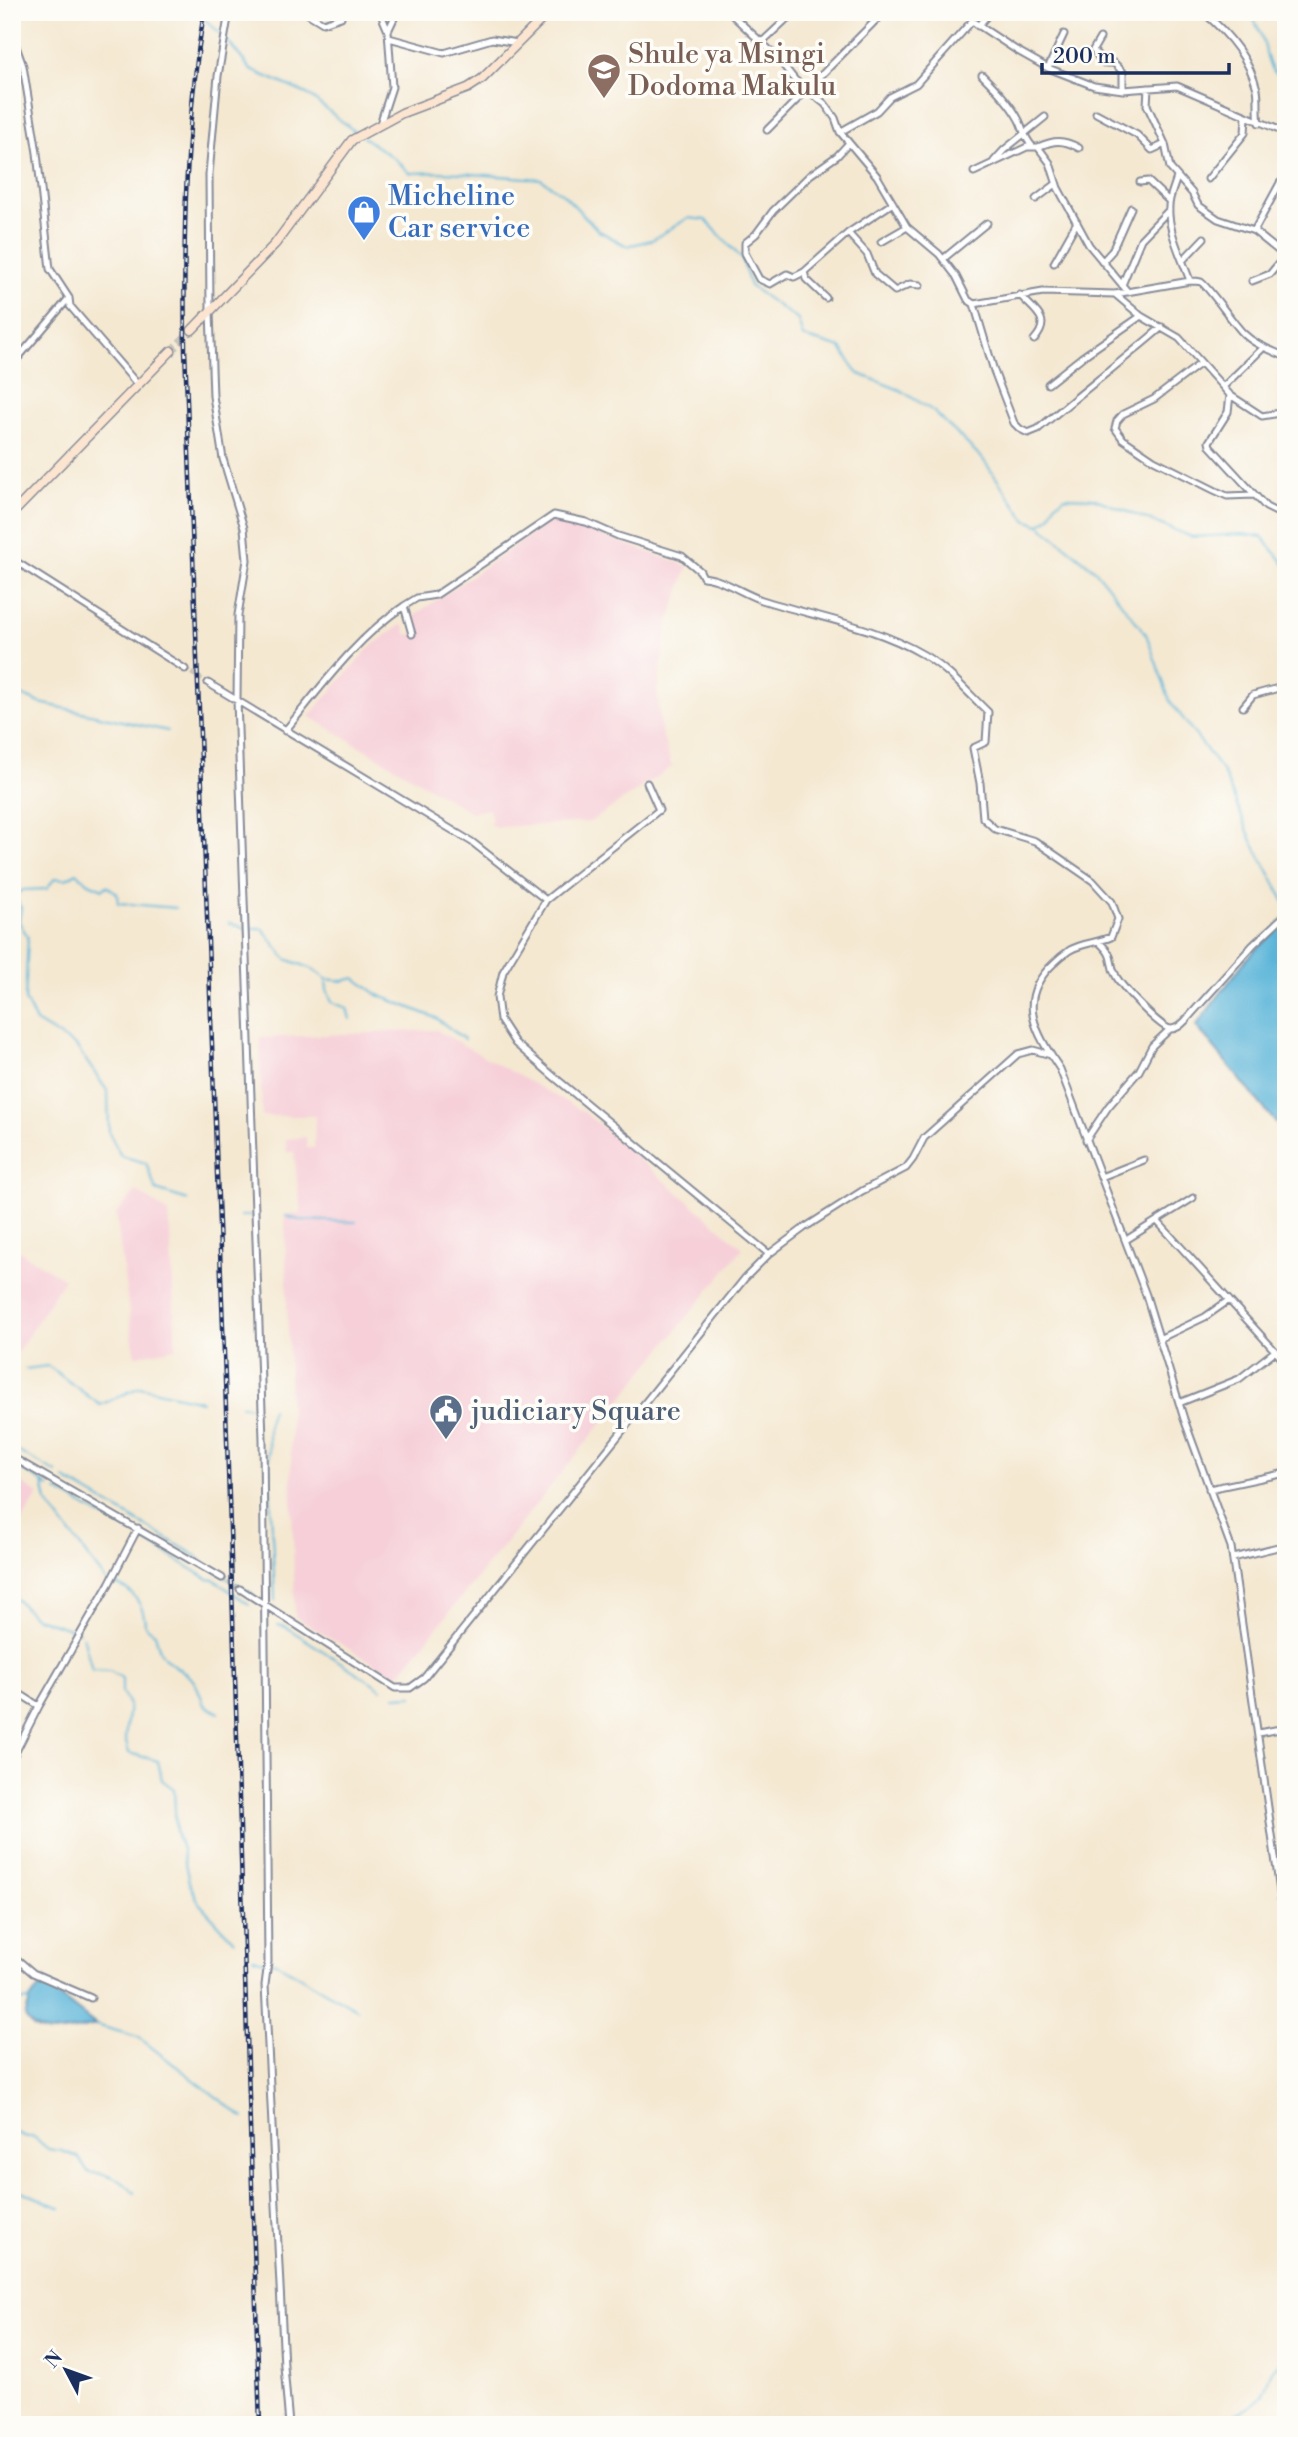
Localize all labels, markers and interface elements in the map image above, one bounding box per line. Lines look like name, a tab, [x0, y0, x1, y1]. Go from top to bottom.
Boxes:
scale bar	[1042, 32, 1230, 76]
place label: Shule ya Msingi Dodoma Makulu	[628, 37, 836, 104]
text: 200 m	[1053, 44, 1116, 70]
school or university icon: Shule ya Msingi Dodoma Makulu	[585, 51, 623, 100]
place label: Micheline Car service	[388, 179, 530, 246]
shop icon: Micheline Car service	[345, 193, 383, 242]
public building icon: judiciary Square	[427, 1392, 465, 1441]
place label: judiciary Square	[469, 1394, 681, 1429]
north arrow	[32, 2336, 102, 2406]
text: N	[40, 2346, 68, 2373]

